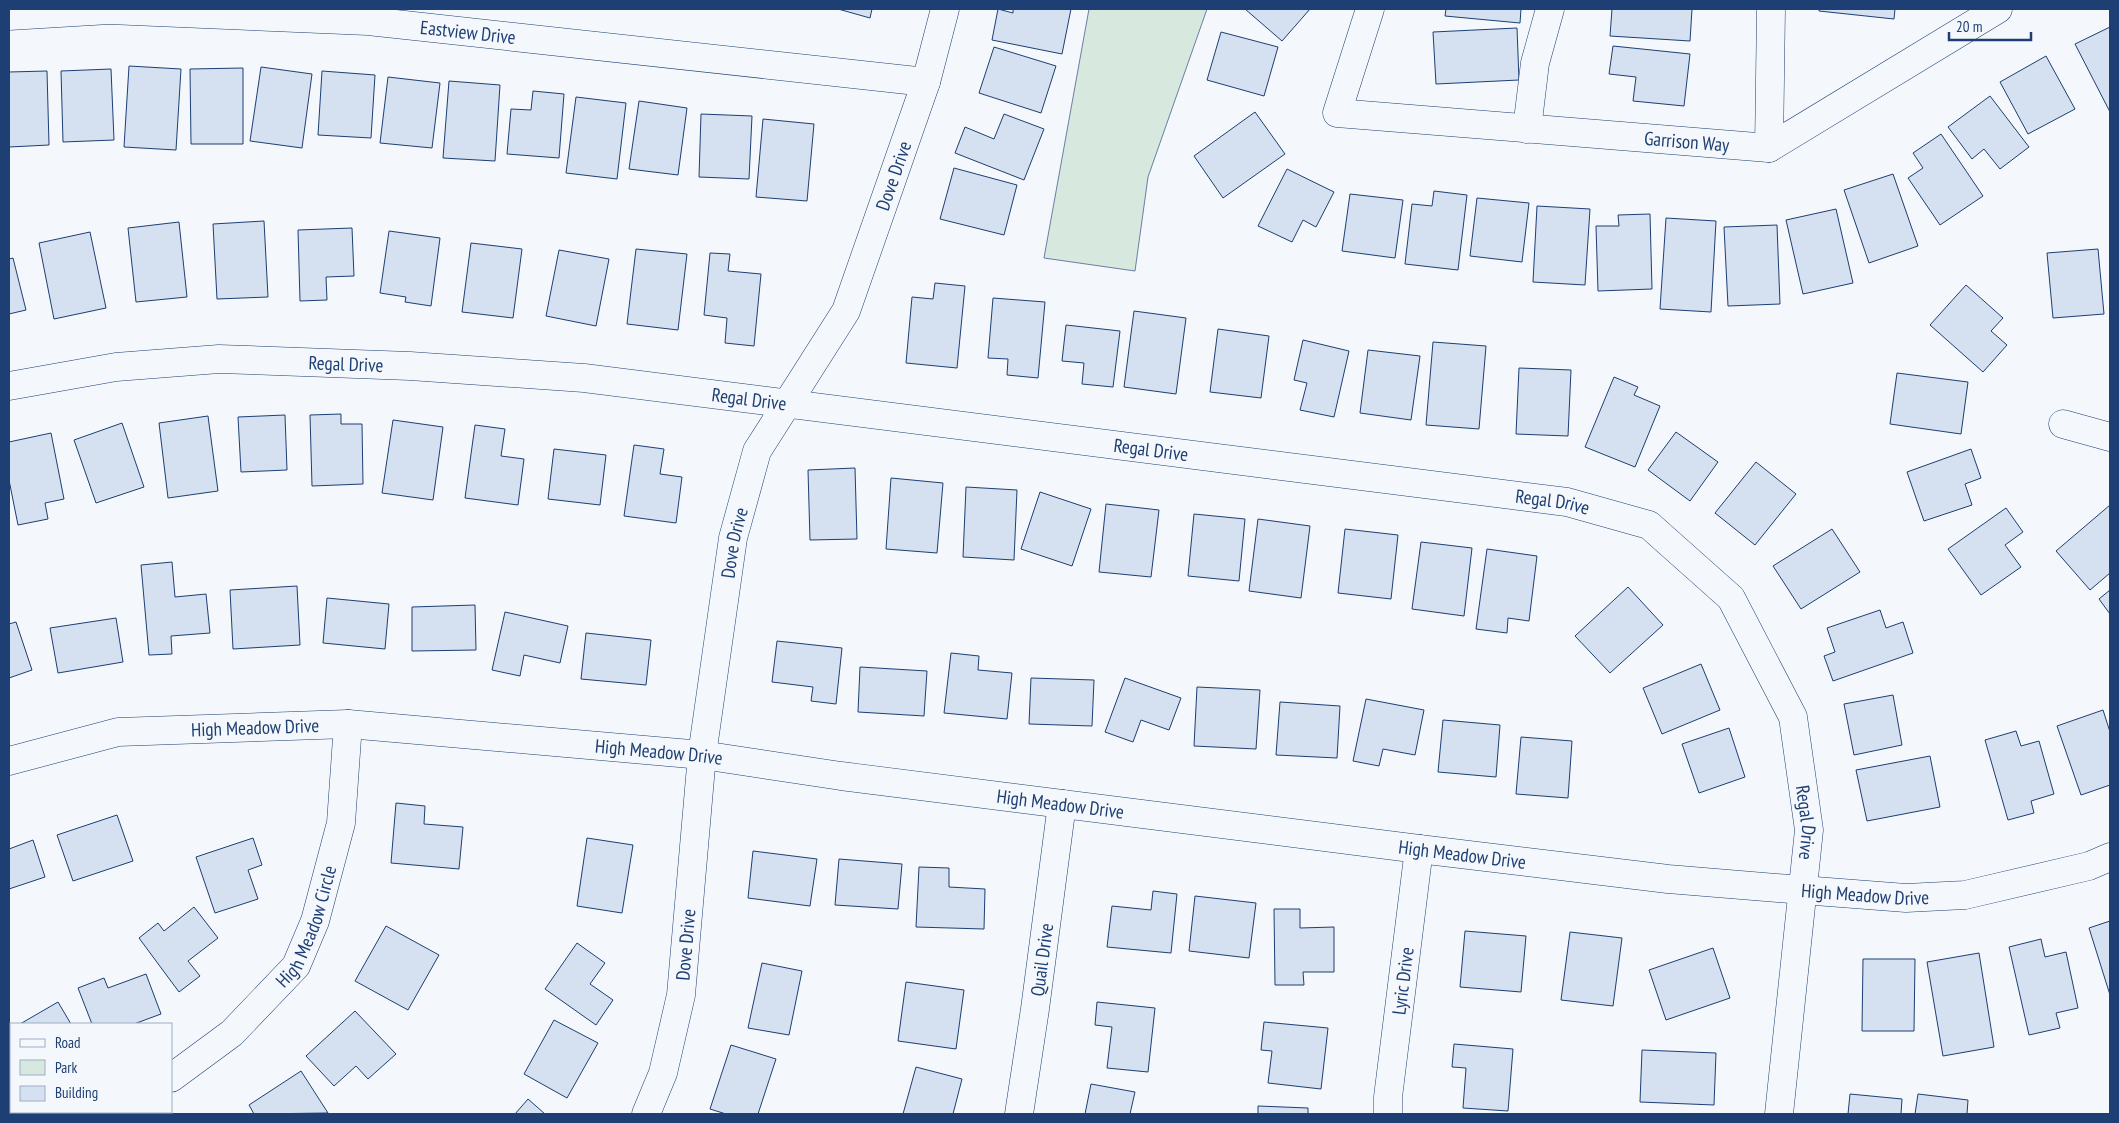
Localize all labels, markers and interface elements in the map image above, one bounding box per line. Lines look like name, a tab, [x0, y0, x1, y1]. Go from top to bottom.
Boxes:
scale bar	[1949, 10, 2032, 42]
street label: Eastview Drive	[419, 15, 517, 49]
text: 20 m	[1956, 17, 1982, 36]
street label: Garrison Way	[1643, 126, 1731, 157]
street label: Dove Drive	[870, 138, 916, 214]
street label: Regal Drive	[308, 350, 384, 377]
street label: Regal Drive	[710, 382, 788, 415]
street label: Regal Drive	[1112, 433, 1190, 466]
street label: Regal Drive	[1514, 484, 1593, 520]
street label: Dove Drive	[715, 504, 753, 580]
street label: High Meadow Drive	[191, 713, 320, 741]
street label: High Meadow Drive	[594, 734, 725, 770]
street label: High Meadow Drive	[995, 784, 1126, 824]
street label: Regal Drive	[1791, 784, 1821, 861]
street label: High Meadow Drive	[1397, 835, 1527, 874]
street label: High Meadow Circle	[270, 863, 341, 992]
street label: High Meadow Drive	[1800, 878, 1930, 910]
street label: Dove Drive	[670, 908, 701, 981]
street label: Quail Drive	[1025, 922, 1058, 998]
street label: Lyric Drive	[1386, 946, 1419, 1016]
legend	[10, 1023, 172, 1113]
text: Road	[55, 1033, 81, 1052]
text: Park	[55, 1058, 77, 1077]
text: Building	[55, 1083, 98, 1102]

